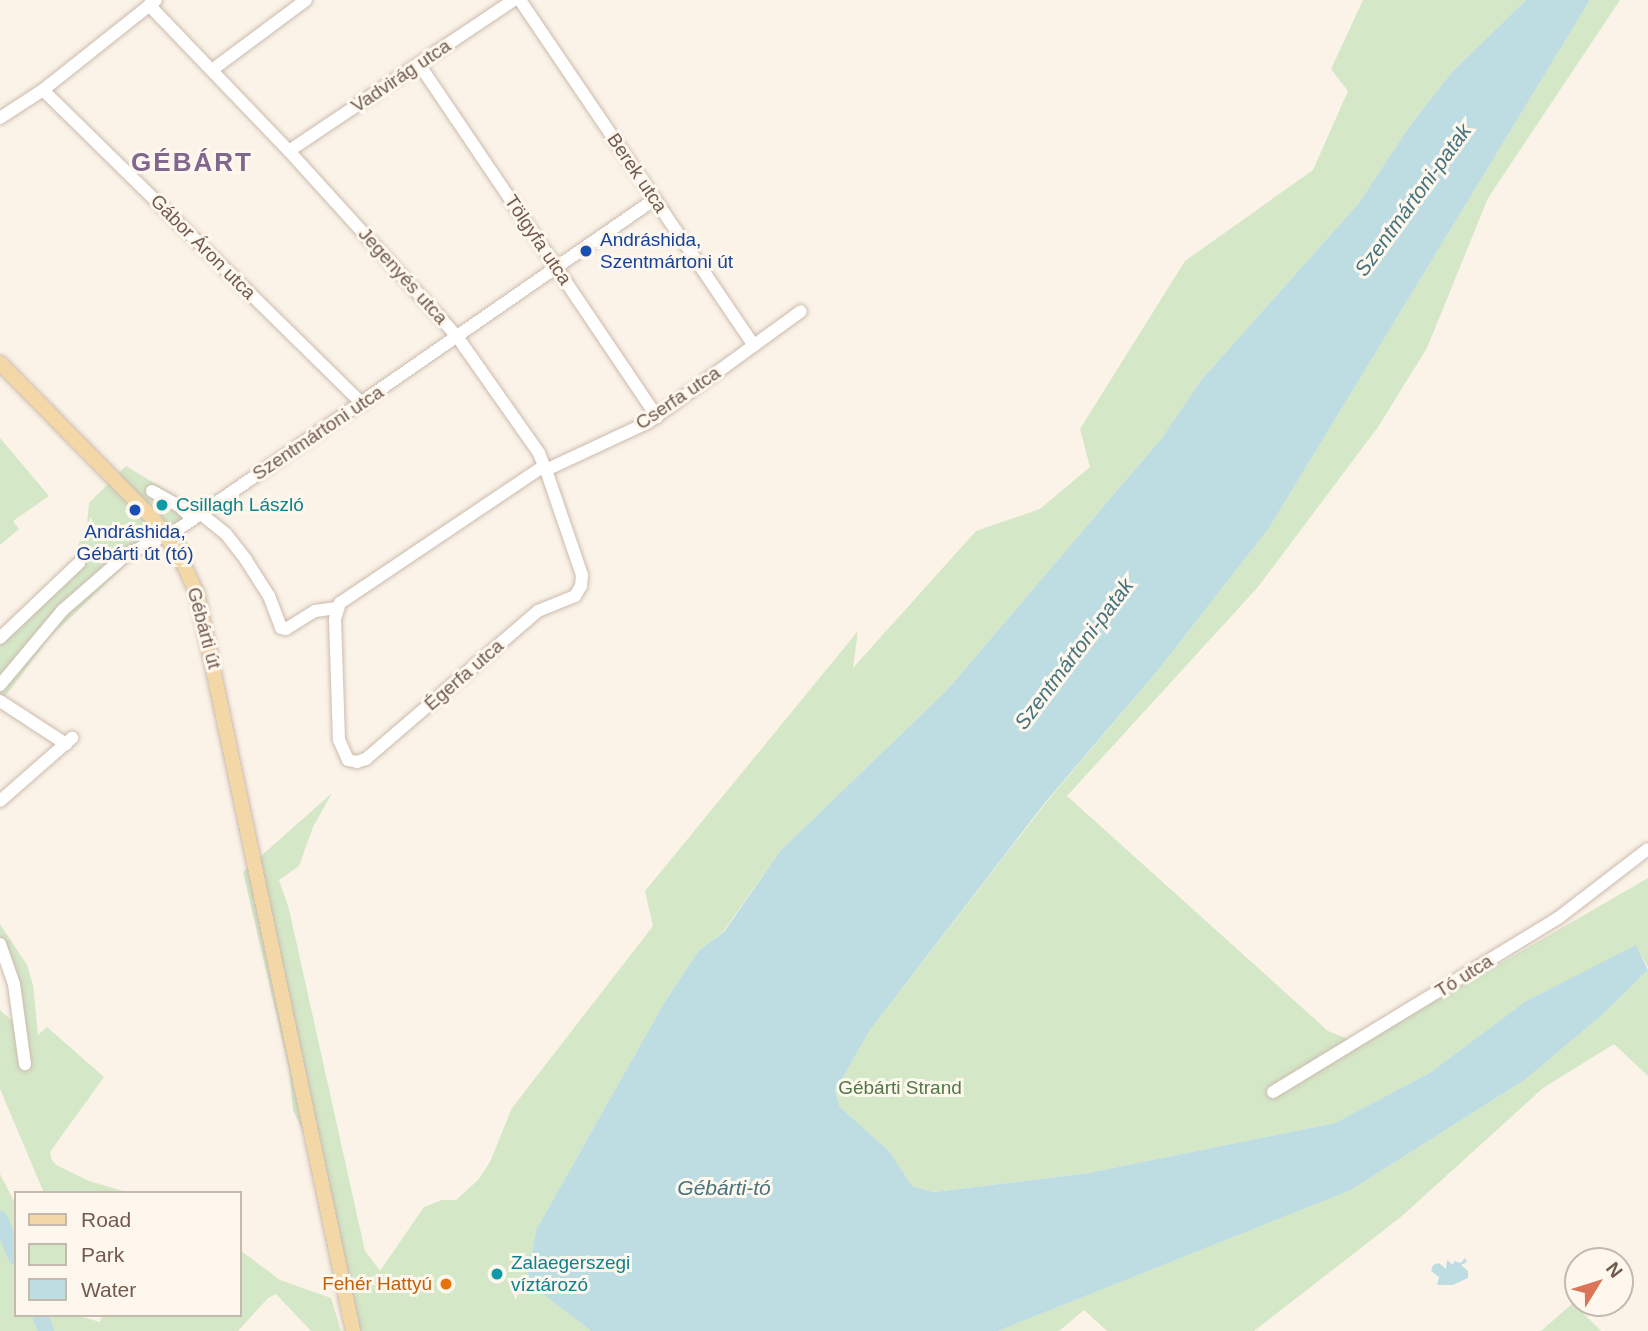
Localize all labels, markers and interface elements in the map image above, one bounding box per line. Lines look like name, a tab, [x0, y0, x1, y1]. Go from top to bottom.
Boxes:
street label: Vadvirág utca	[347, 34, 455, 118]
water label: Szentmártoni-patak	[1349, 119, 1477, 281]
street label: Berek utca	[602, 129, 672, 217]
district label: GÉBÁRT	[132, 147, 252, 179]
street label: Gábor Áron utca	[146, 190, 260, 304]
street label: Tölgyfa utca	[500, 191, 576, 289]
street label: Jegenyés utca	[354, 223, 452, 329]
place label: Andráshida, Szentmártoni út	[600, 229, 733, 273]
marker: Andráshida, Szentmártoni út	[578, 243, 594, 259]
street label: Cserfa utca	[631, 361, 725, 435]
street label: Szentmártoni utca	[248, 381, 388, 485]
place label: Csillagh László	[176, 494, 304, 516]
marker: Csillagh László	[154, 497, 170, 513]
marker: Andráshida, Gébárti út (tó)	[127, 502, 143, 518]
place label: Andráshida, Gébárti út (tó)	[76, 521, 194, 565]
water label: Szentmártoni-patak	[1009, 574, 1139, 734]
street label: Gébárti út	[182, 585, 226, 671]
street label: Égerfa utca	[420, 635, 508, 715]
street label: Tó utca	[1431, 950, 1497, 1002]
park label: Gébárti Strand	[838, 1077, 962, 1099]
water label: Gébárti-tó	[677, 1175, 771, 1201]
legend	[14, 1191, 242, 1317]
text: Road	[81, 1208, 131, 1231]
text: Park	[81, 1243, 124, 1266]
north arrow	[1564, 1247, 1634, 1317]
place label: Zalaegerszegi víztározó	[511, 1252, 630, 1296]
text: N	[1602, 1258, 1627, 1282]
marker: Zalaegerszegi víztározó	[489, 1266, 505, 1282]
place label: Fehér Hattyú	[322, 1273, 432, 1295]
marker: Fehér Hattyú	[438, 1276, 454, 1292]
text: Water	[81, 1278, 136, 1301]

